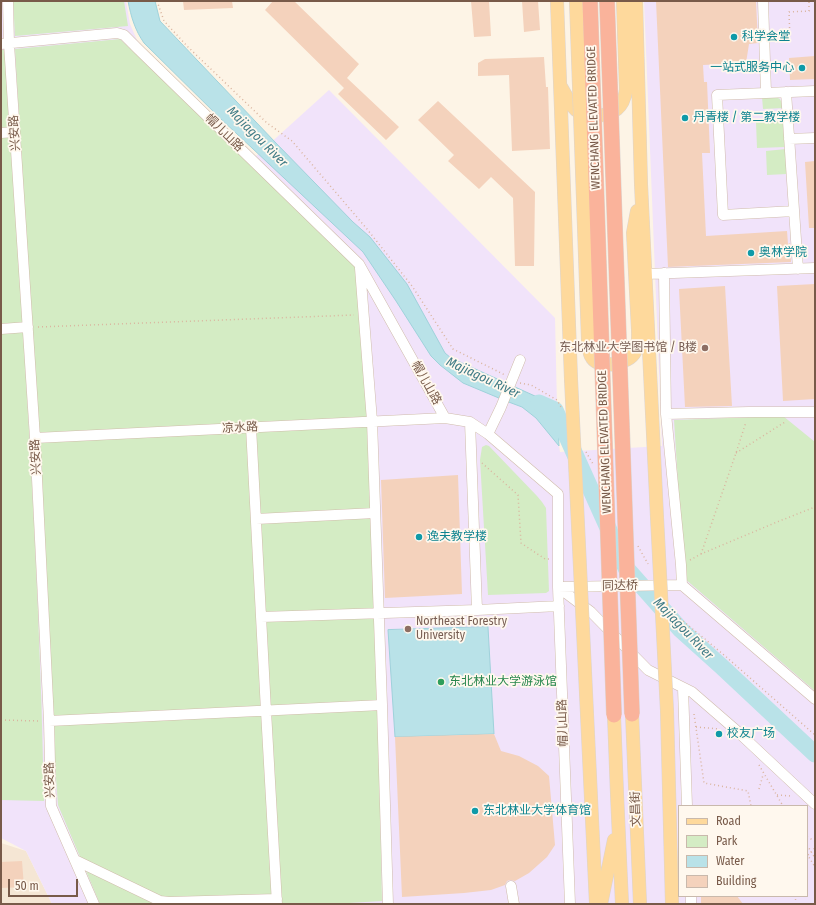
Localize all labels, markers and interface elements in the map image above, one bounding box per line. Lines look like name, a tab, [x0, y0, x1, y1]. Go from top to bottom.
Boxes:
place label: 科学会堂	[742, 30, 790, 44]
marker: 科学会堂	[729, 32, 739, 42]
street label: WENCHANG ELEVATED BRIDGE	[584, 46, 604, 190]
place label: 一站式服务中心	[710, 61, 794, 75]
marker: 一站式服务中心	[797, 63, 807, 73]
water label: Majiagou River	[223, 103, 291, 171]
street label: 帽儿山路	[202, 111, 246, 155]
place label: 丹青楼 / 第二教学楼	[693, 111, 800, 125]
marker: 丹青楼 / 第二教学楼	[680, 113, 690, 123]
street label: 兴安路	[7, 115, 23, 151]
place label: 奥林学院	[759, 246, 807, 260]
marker: 奥林学院	[746, 248, 756, 258]
place label: 东北林业大学图书馆 / B楼	[559, 341, 697, 355]
marker: 东北林业大学图书馆 / B楼	[700, 343, 710, 353]
water label: Majiagou River	[444, 354, 522, 402]
street label: 帽儿山路	[408, 359, 444, 407]
street label: WENCHANG ELEVATED BRIDGE	[595, 370, 615, 514]
street label: 凉水路	[222, 420, 258, 436]
street label: 兴安路	[28, 439, 44, 475]
place label: 逸夫教学楼	[427, 530, 487, 544]
marker: 逸夫教学楼	[414, 532, 424, 542]
street label: 同达桥	[602, 578, 638, 594]
water label: Majiagou River	[650, 595, 716, 663]
place label: Northeast Forestry University	[416, 615, 507, 643]
marker: Northeast Forestry University	[403, 624, 413, 634]
place label: 东北林业大学游泳馆	[449, 675, 557, 689]
marker: 东北林业大学游泳馆	[436, 677, 446, 687]
street label: 帽儿山路	[555, 699, 571, 747]
place label: 校友广场	[727, 727, 775, 741]
marker: 校友广场	[714, 729, 724, 739]
street label: 兴安路	[42, 762, 58, 798]
street label: 文昌街	[628, 791, 644, 827]
place label: 东北林业大学体育馆	[483, 804, 591, 818]
legend	[678, 805, 808, 897]
marker: 东北林业大学体育馆	[470, 806, 480, 816]
text: Road	[716, 814, 741, 828]
text: Park	[716, 834, 737, 848]
text: Water	[716, 854, 744, 868]
scale bar	[10, 871, 80, 897]
text: Building	[716, 874, 756, 888]
text: 50 m	[15, 879, 39, 893]

